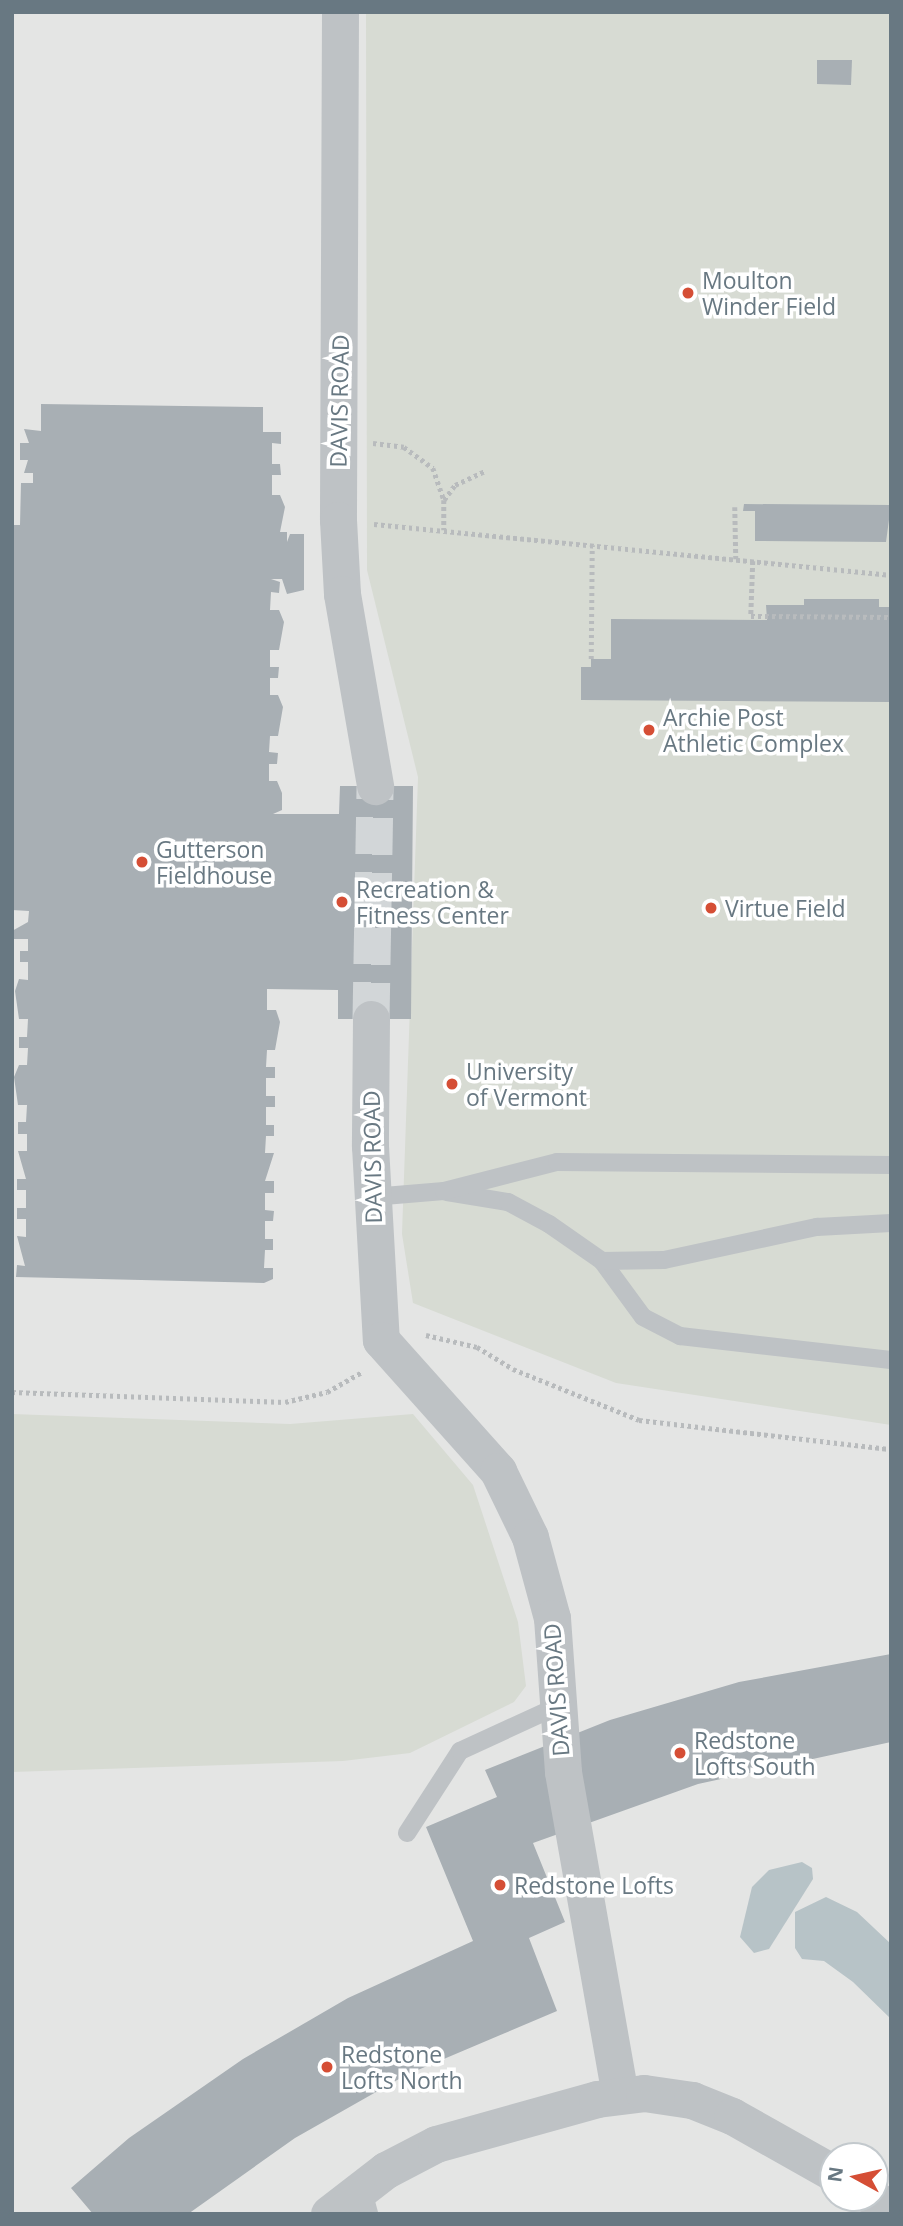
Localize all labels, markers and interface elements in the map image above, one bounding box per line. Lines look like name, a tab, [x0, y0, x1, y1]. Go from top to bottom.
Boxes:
place label: Moulton Winder Field	[702, 266, 836, 320]
marker: Moulton Winder Field	[680, 285, 696, 301]
street label: DAVIS ROAD	[324, 334, 354, 468]
place label: Archie Post Athletic Complex	[663, 703, 844, 757]
marker: Archie Post Athletic Complex	[641, 722, 657, 738]
place label: Gutterson Fieldhouse	[156, 835, 272, 889]
marker: Gutterson Fieldhouse	[134, 854, 150, 870]
place label: Recreation & Fitness Center	[356, 875, 509, 929]
marker: Recreation & Fitness Center	[334, 894, 350, 910]
place label: Virtue Field	[725, 894, 846, 922]
marker: Virtue Field	[703, 900, 719, 916]
place label: University of Vermont	[466, 1057, 587, 1111]
marker: University of Vermont	[444, 1076, 460, 1092]
street label: DAVIS ROAD	[357, 1090, 387, 1224]
street label: DAVIS ROAD	[538, 1623, 574, 1757]
place label: Redstone Lofts South	[694, 1726, 816, 1780]
marker: Redstone Lofts South	[672, 1745, 688, 1761]
place label: Redstone Lofts	[514, 1871, 674, 1899]
marker: Redstone Lofts	[492, 1877, 508, 1893]
place label: Redstone Lofts North	[341, 2040, 463, 2094]
marker: Redstone Lofts North	[319, 2059, 335, 2075]
north arrow	[819, 2142, 889, 2212]
text: N	[821, 2165, 849, 2184]

